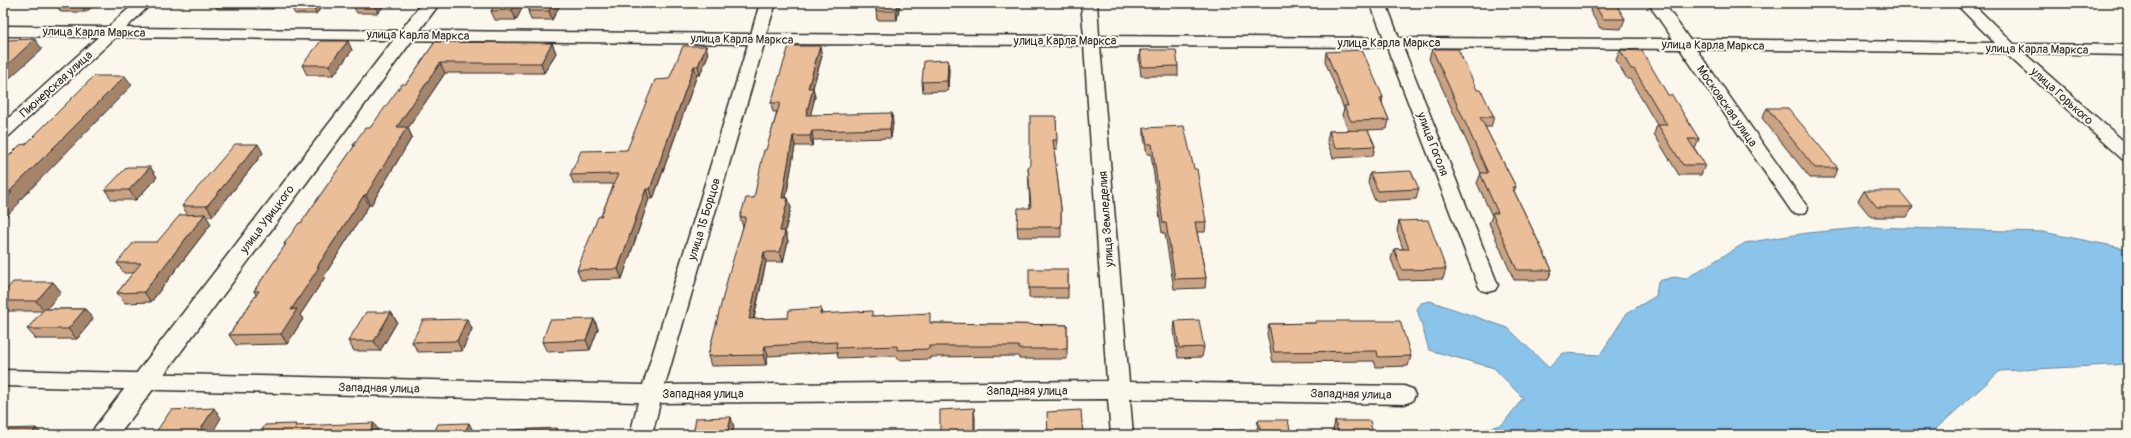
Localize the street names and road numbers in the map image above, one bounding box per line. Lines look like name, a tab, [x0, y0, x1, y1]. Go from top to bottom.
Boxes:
street label: улица Карла Маркса	[41, 24, 146, 41]
street label: улица Карла Маркса	[365, 27, 470, 44]
street label: улица Карла Маркса	[689, 31, 794, 48]
street label: улица Карла Маркса	[1013, 34, 1117, 49]
street label: улица Карла Маркса	[1337, 36, 1441, 51]
street label: улица Карла Маркса	[1660, 37, 1765, 54]
street label: улица Карла Маркса	[1984, 41, 2089, 58]
street label: Пионерская улица	[17, 48, 96, 121]
street label: Московская улица	[1693, 63, 1760, 150]
street label: улица Горького	[2027, 64, 2096, 129]
street label: улица Гоголя	[1413, 109, 1452, 179]
street label: улица Земледелия	[1096, 170, 1117, 268]
street label: улица 15 Борцов	[685, 176, 724, 263]
street label: улица Урицкого	[236, 182, 298, 257]
street label: Западная улица	[338, 380, 420, 397]
street label: Западная улица	[986, 384, 1068, 399]
street label: Западная улица	[1310, 386, 1392, 403]
street label: Западная улица	[662, 387, 744, 402]

